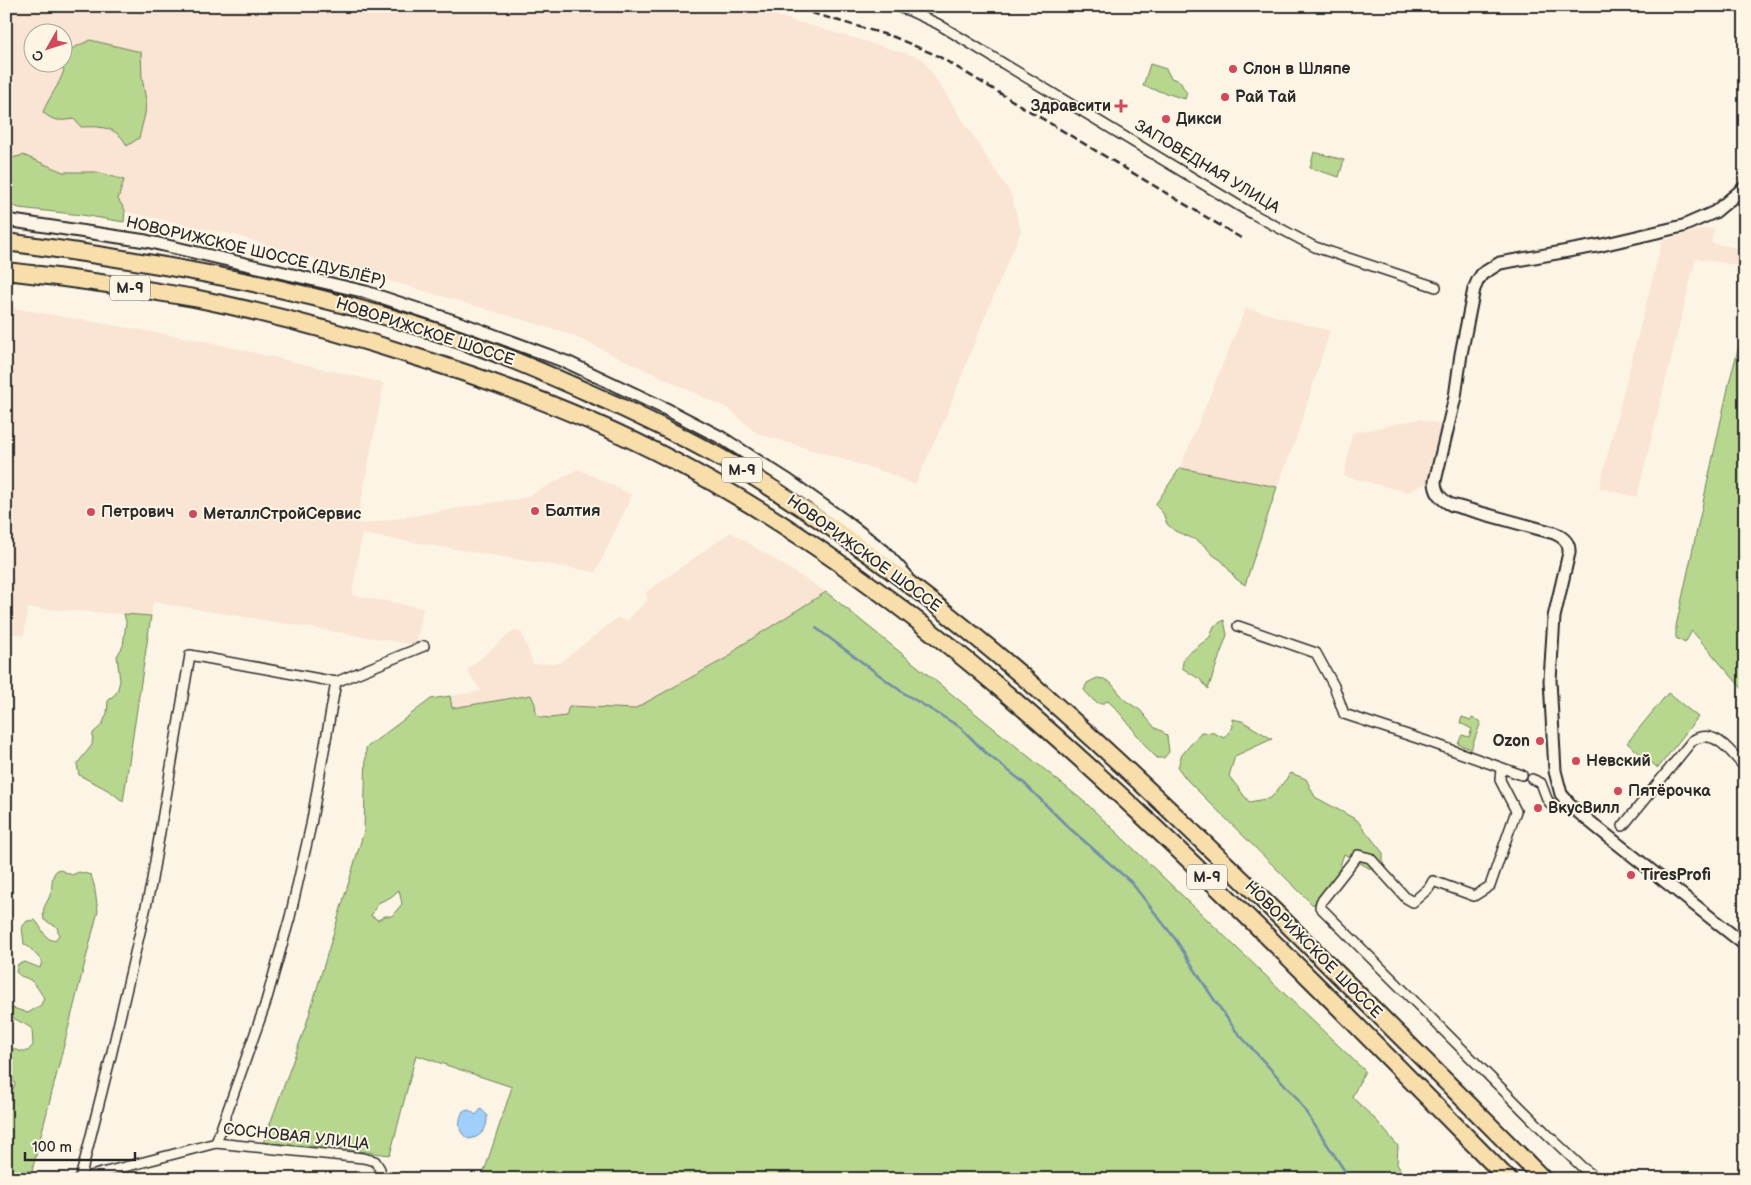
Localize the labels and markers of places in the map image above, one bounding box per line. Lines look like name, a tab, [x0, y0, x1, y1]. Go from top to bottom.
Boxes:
place label: Слон в Шляпе	[1243, 60, 1351, 79]
marker: Слон в Шляпе	[1227, 63, 1239, 75]
place label: Рай Тай	[1235, 88, 1296, 107]
marker: Рай Тай	[1219, 91, 1231, 103]
place label: Здравсити	[1030, 97, 1111, 116]
marker: Здравсити	[1115, 100, 1127, 112]
place label: Дикси	[1176, 110, 1222, 129]
marker: Дикси	[1160, 113, 1172, 125]
place label: Балтия	[545, 502, 600, 521]
place label: Петрович	[101, 503, 174, 522]
place label: МеталлСтройСервис	[203, 505, 361, 524]
marker: Балтия	[529, 505, 541, 517]
marker: Петрович	[85, 506, 97, 518]
marker: МеталлСтройСервис	[187, 508, 199, 520]
place label: Ozon	[1493, 732, 1530, 751]
marker: Ozon	[1534, 735, 1546, 747]
place label: Невский	[1586, 752, 1651, 771]
marker: Невский	[1570, 755, 1582, 767]
place label: Пятёрочка	[1628, 782, 1711, 801]
marker: Пятёрочка	[1612, 785, 1624, 797]
place label: ВкусВилл	[1548, 799, 1620, 818]
marker: ВкусВилл	[1532, 802, 1544, 814]
place label: TiresProfi	[1641, 866, 1711, 885]
marker: TiresProfi	[1625, 869, 1637, 881]

